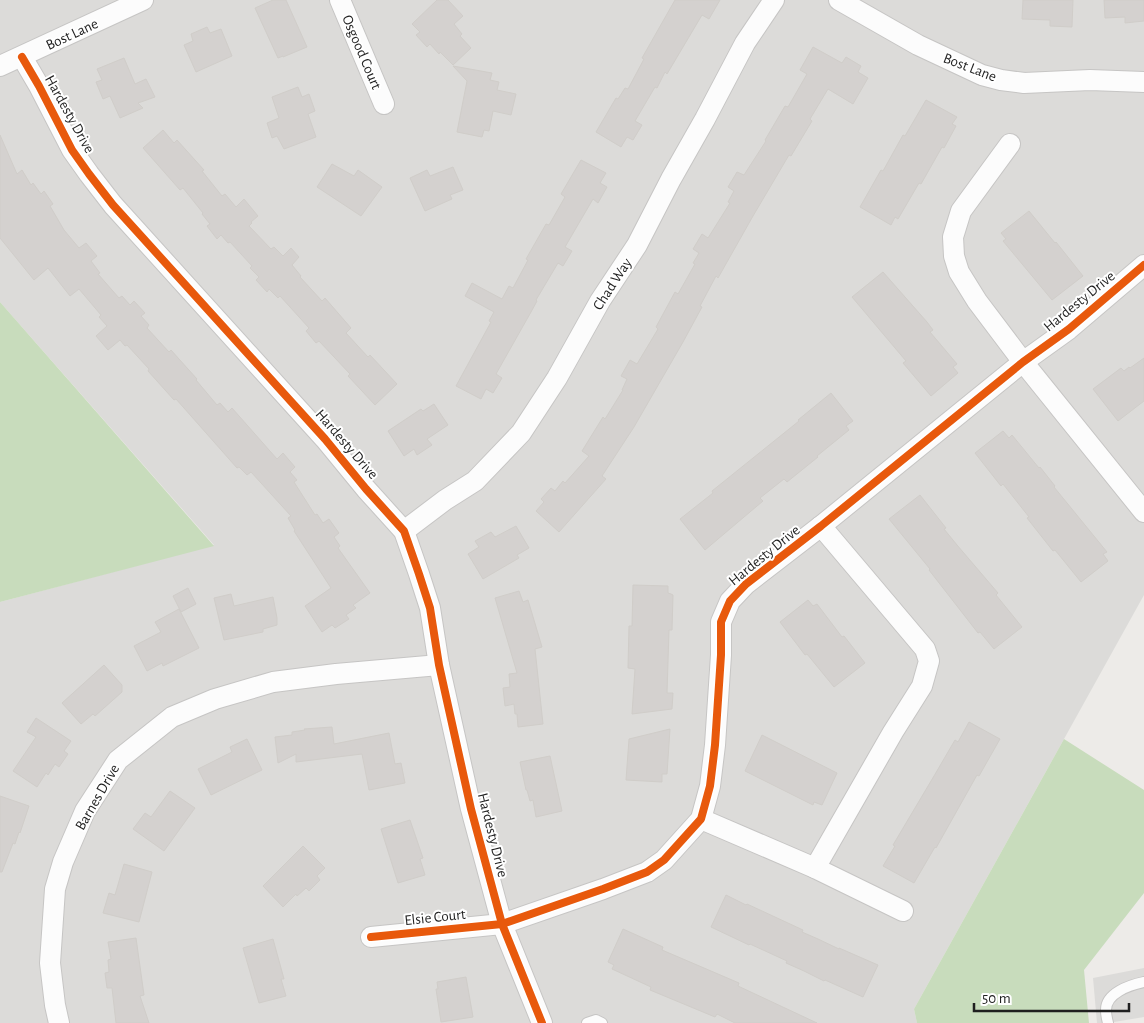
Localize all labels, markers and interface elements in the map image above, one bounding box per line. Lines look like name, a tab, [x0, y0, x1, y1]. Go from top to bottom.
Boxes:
street label: Osgood Court	[339, 13, 384, 92]
street label: Bost Lane	[44, 16, 101, 53]
street label: Bost Lane	[941, 50, 999, 84]
street label: Hardesty Drive	[42, 73, 97, 156]
street label: Chad Way	[590, 255, 635, 313]
street label: Hardesty Drive	[1041, 268, 1118, 334]
street label: Hardesty Drive	[313, 407, 381, 482]
street label: Hardesty Drive	[726, 522, 803, 588]
street label: Barnes Drive	[73, 762, 122, 833]
street label: Hardesty Drive	[475, 791, 510, 879]
street label: Elsie Court	[404, 907, 467, 928]
scale bar	[974, 980, 1129, 1012]
text: 50 m	[982, 991, 1011, 1006]

